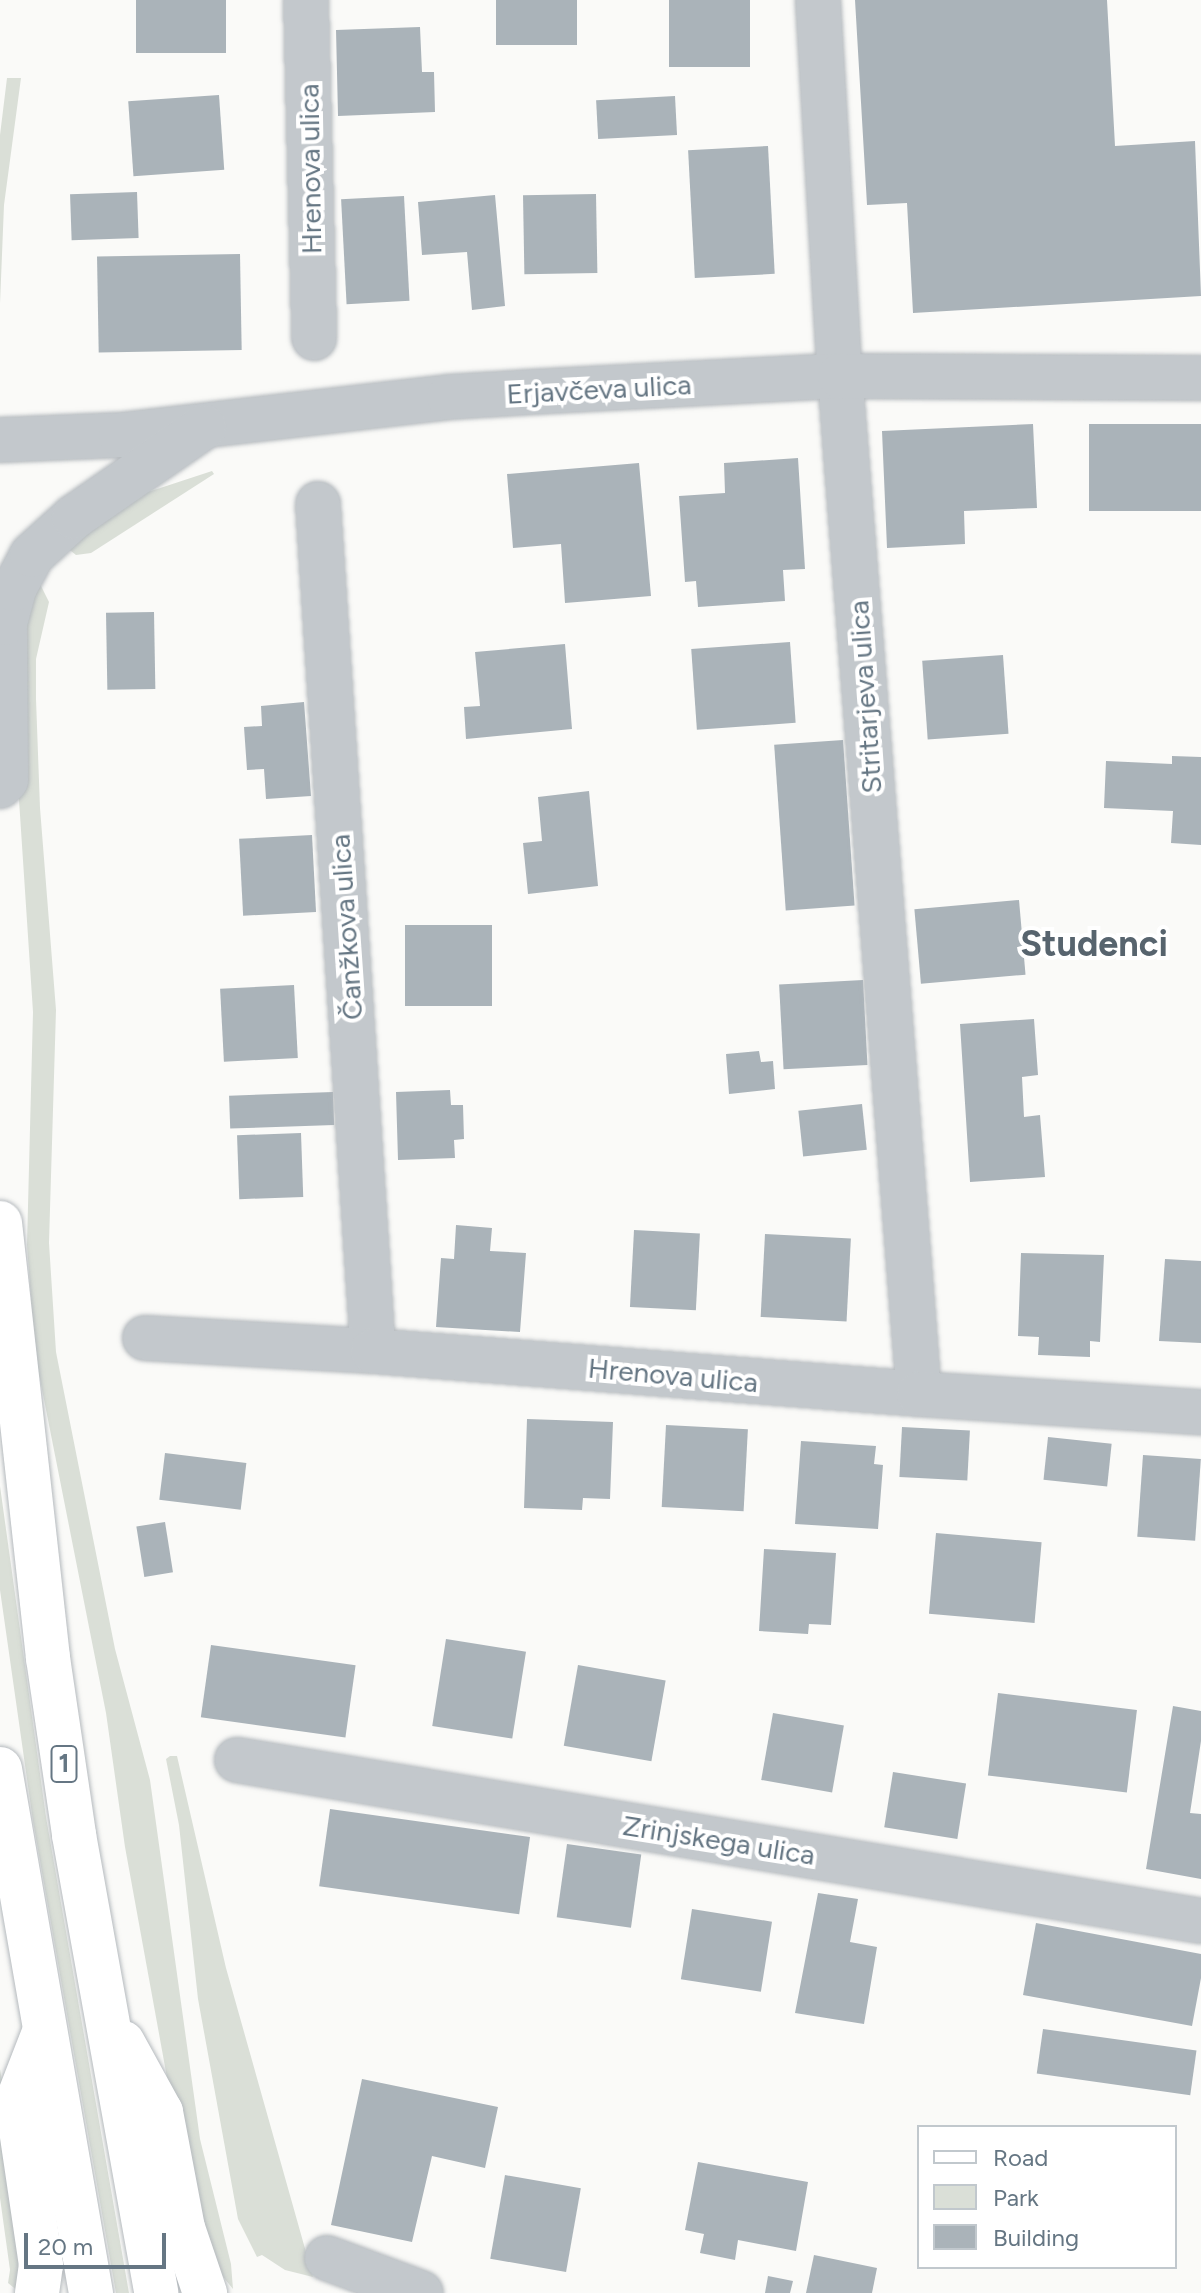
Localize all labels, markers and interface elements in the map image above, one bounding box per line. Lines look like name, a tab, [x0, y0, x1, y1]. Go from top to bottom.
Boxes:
street label: Hrenova ulica	[292, 84, 328, 254]
street label: Erjavčeva ulica	[506, 367, 692, 411]
street label: Stritarjeva ulica	[841, 599, 889, 795]
street label: Čanžkova ulica	[323, 833, 369, 1021]
district label: Studenci	[1020, 922, 1168, 966]
street label: Hrenova ulica	[587, 1351, 759, 1399]
road number: 1	[50, 1742, 78, 1786]
street label: Zrinjskega ulica	[621, 1808, 817, 1872]
legend	[917, 2125, 1177, 2269]
text: Road	[993, 2143, 1048, 2172]
text: Park	[993, 2183, 1039, 2212]
scale bar	[28, 2217, 170, 2267]
text: Building	[993, 2223, 1079, 2252]
text: 20 m	[38, 2232, 93, 2261]

